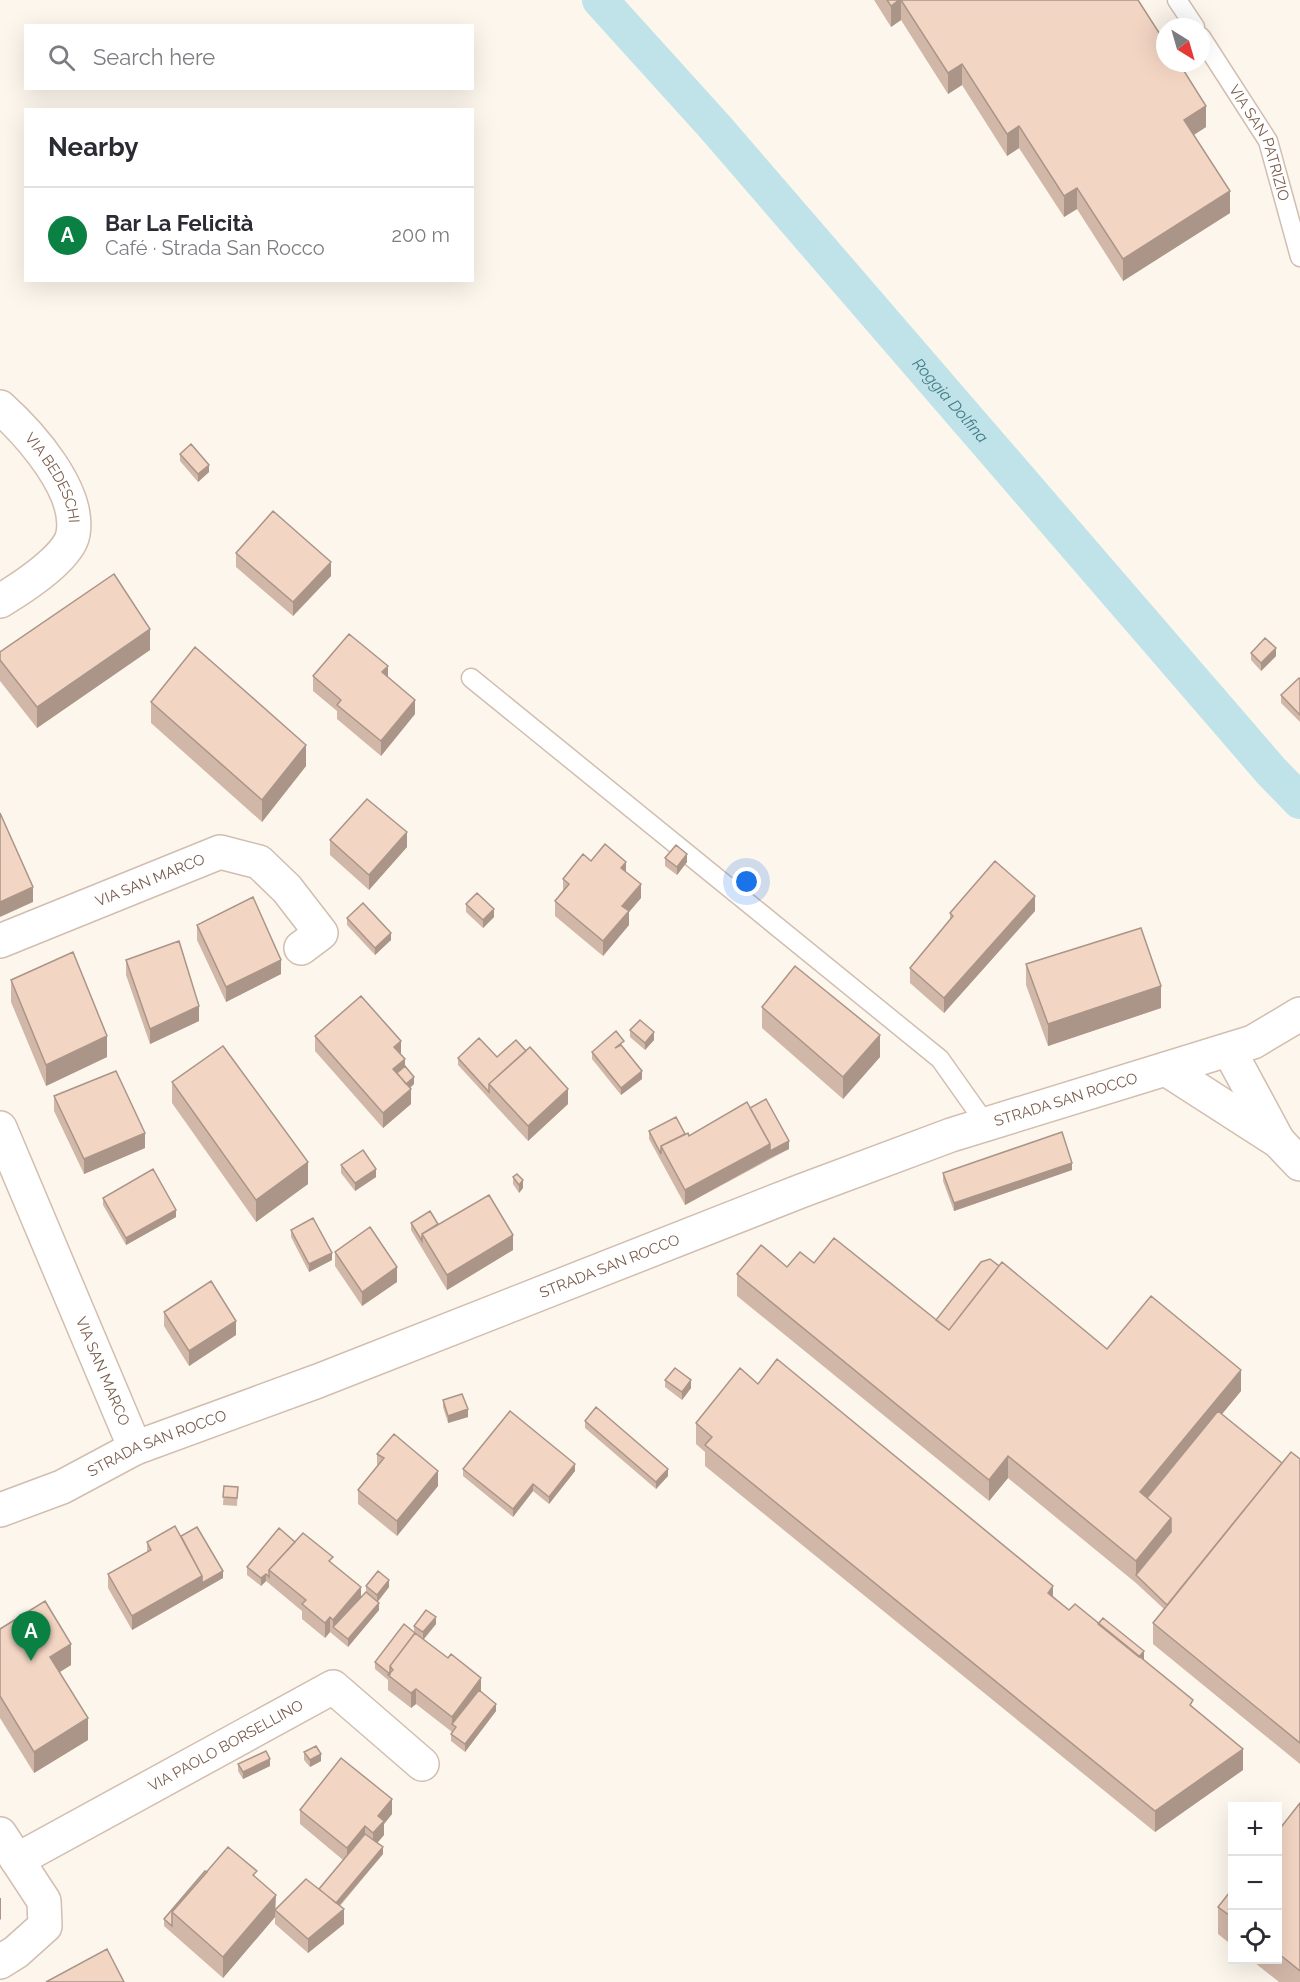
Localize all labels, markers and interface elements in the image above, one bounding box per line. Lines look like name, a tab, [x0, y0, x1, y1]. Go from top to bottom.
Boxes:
north arrow	[1156, 18, 1210, 72]
search box	[24, 24, 474, 90]
icon: search	[45, 41, 78, 74]
text: Search here	[93, 44, 215, 70]
street label: VIA SAN PATRIZIO	[1225, 81, 1293, 203]
text: Nearby	[48, 132, 138, 162]
text: Bar La Felicità	[105, 210, 253, 236]
text: A	[61, 223, 74, 247]
text: 200 m	[392, 223, 450, 247]
text: Café · Strada San Rocco	[105, 236, 325, 260]
water label: Roggia Dolfina	[909, 354, 992, 447]
street label: VIA BEDESCHI	[21, 429, 83, 523]
street label: VIA SAN MARCO	[93, 850, 208, 910]
your location	[732, 867, 761, 896]
street label: STRADA SAN ROCCO	[992, 1069, 1140, 1130]
street label: STRADA SAN ROCCO	[537, 1231, 682, 1302]
street label: VIA SAN MARCO	[72, 1314, 134, 1428]
street label: STRADA SAN ROCCO	[84, 1406, 229, 1481]
pin: A	[12, 1612, 51, 1661]
street label: VIA PAOLO BORSELLINO	[145, 1696, 306, 1795]
map controls	[1228, 1802, 1282, 1964]
button: +	[1228, 1802, 1282, 1856]
button: −	[1228, 1856, 1282, 1910]
button: locate	[1228, 1910, 1282, 1964]

